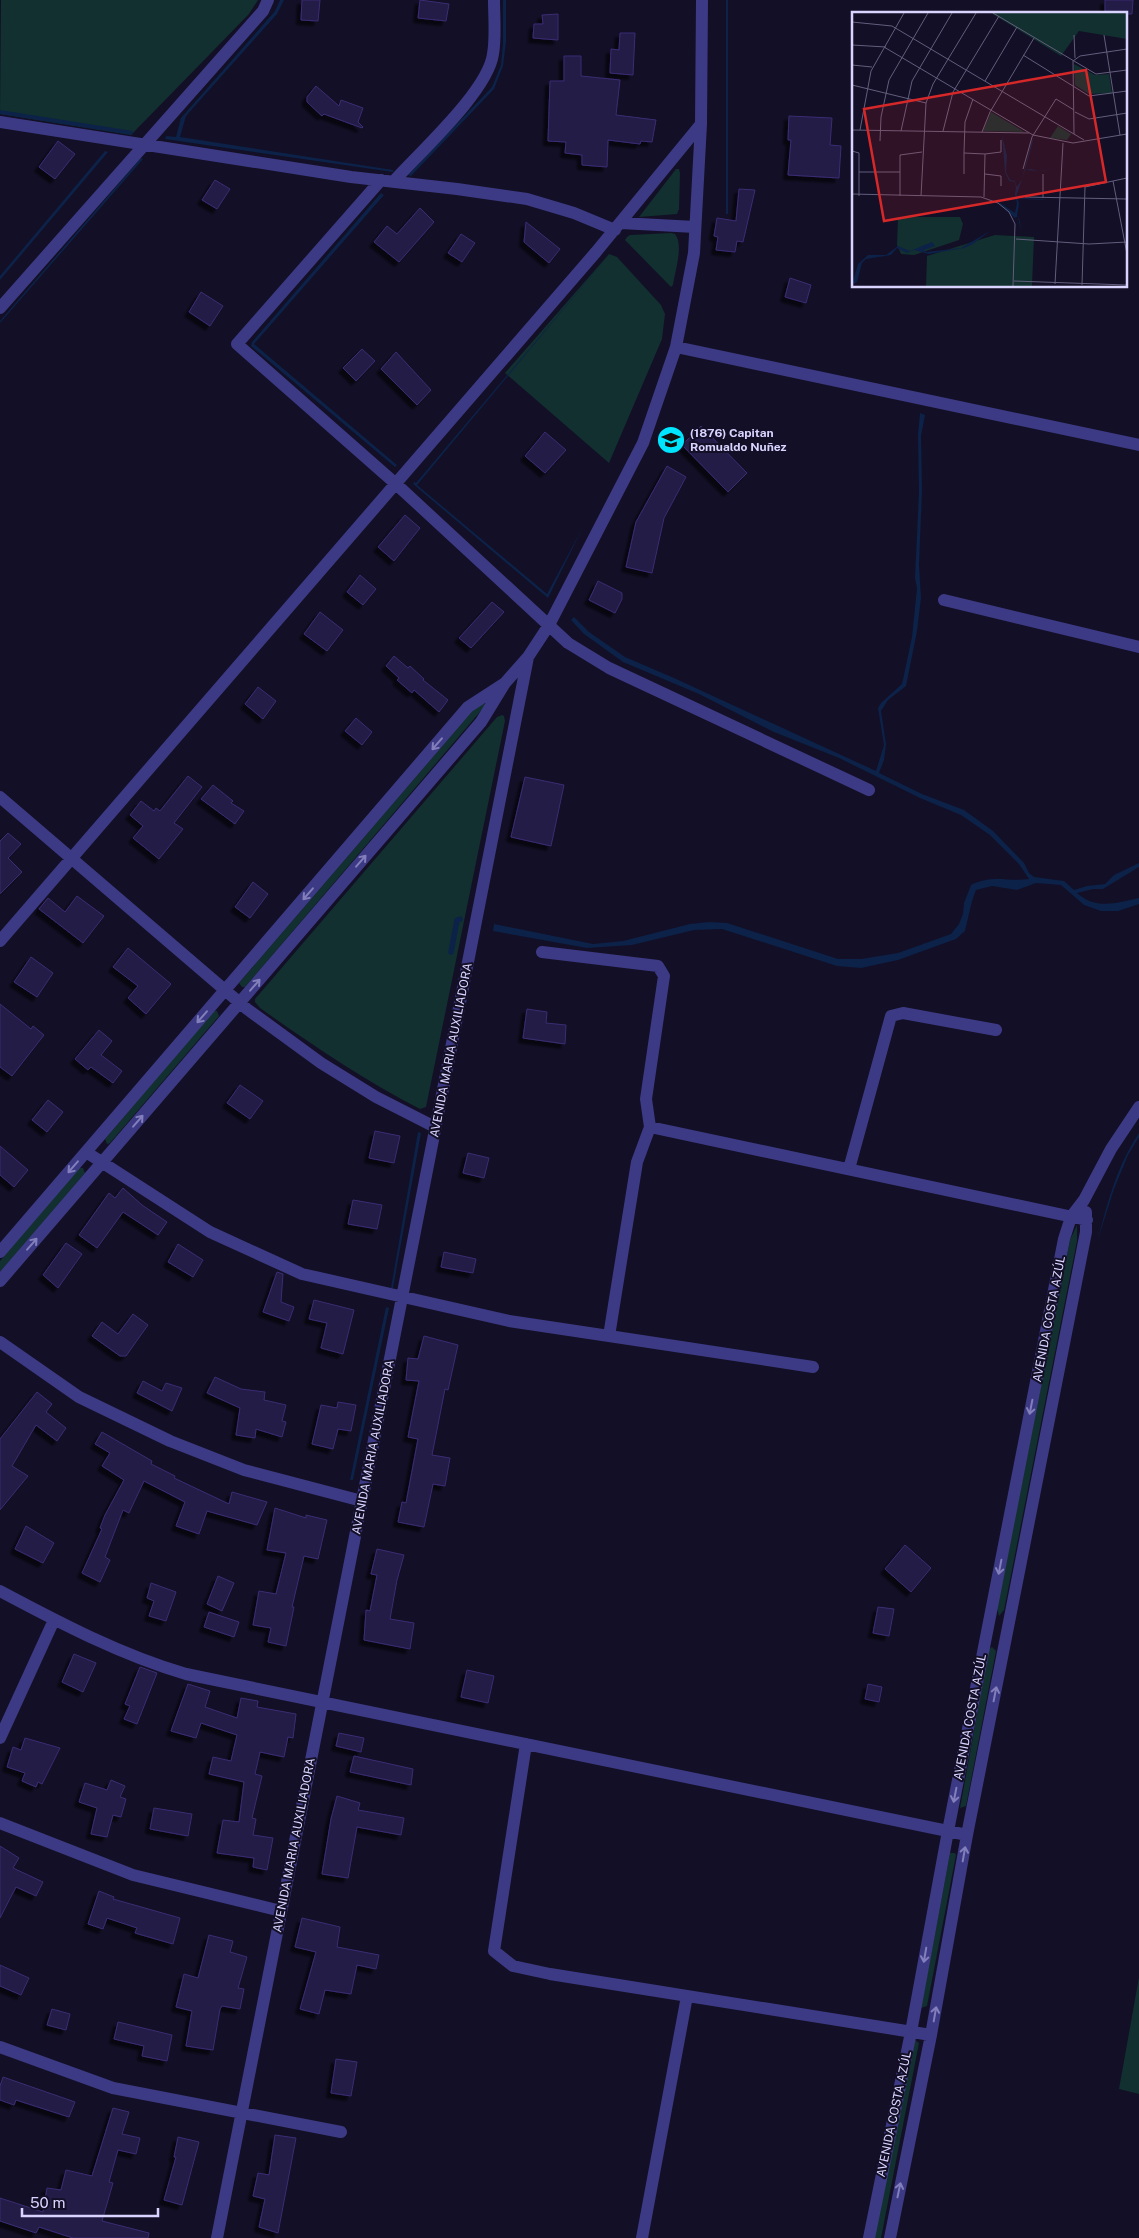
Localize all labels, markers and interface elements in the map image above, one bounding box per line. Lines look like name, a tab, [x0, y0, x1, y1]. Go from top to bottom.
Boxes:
inset map	[852, 12, 1126, 288]
school or university icon: (1876) Capitan Romualdo Nuñez	[656, 425, 686, 455]
place label: (1876) Capitan Romualdo Nuñez	[690, 426, 787, 454]
one-way arrow	[431, 738, 442, 751]
one-way arrow	[355, 855, 367, 868]
one-way arrow	[303, 887, 314, 900]
street label: AVENIDA MARIA AUXILIADORA	[427, 961, 475, 1138]
one-way arrow	[249, 978, 261, 991]
one-way arrow	[196, 1011, 208, 1024]
one-way arrow	[132, 1115, 143, 1128]
one-way arrow	[68, 1160, 79, 1173]
one-way arrow	[26, 1238, 37, 1251]
street label: AVENIDA COSTA AZÚL	[1030, 1255, 1068, 1383]
street label: AVENIDA MARIA AUXILIADORA	[349, 1358, 397, 1535]
one-way arrow	[1026, 1399, 1035, 1415]
one-way arrow	[994, 1558, 1004, 1574]
street label: AVENIDA COSTA AZÚL	[951, 1653, 989, 1781]
one-way arrow	[991, 1687, 1000, 1703]
street label: AVENIDA MARIA AUXILIADORA	[270, 1756, 318, 1933]
one-way arrow	[949, 1787, 959, 1803]
one-way arrow	[959, 1846, 969, 1862]
one-way arrow	[920, 1946, 930, 1962]
one-way arrow	[931, 2006, 940, 2022]
street label: AVENIDA COSTA AZÚL	[874, 2050, 914, 2178]
one-way arrow	[895, 2183, 905, 2199]
scale bar	[22, 2186, 159, 2218]
text: 50 m	[30, 2194, 65, 2211]

